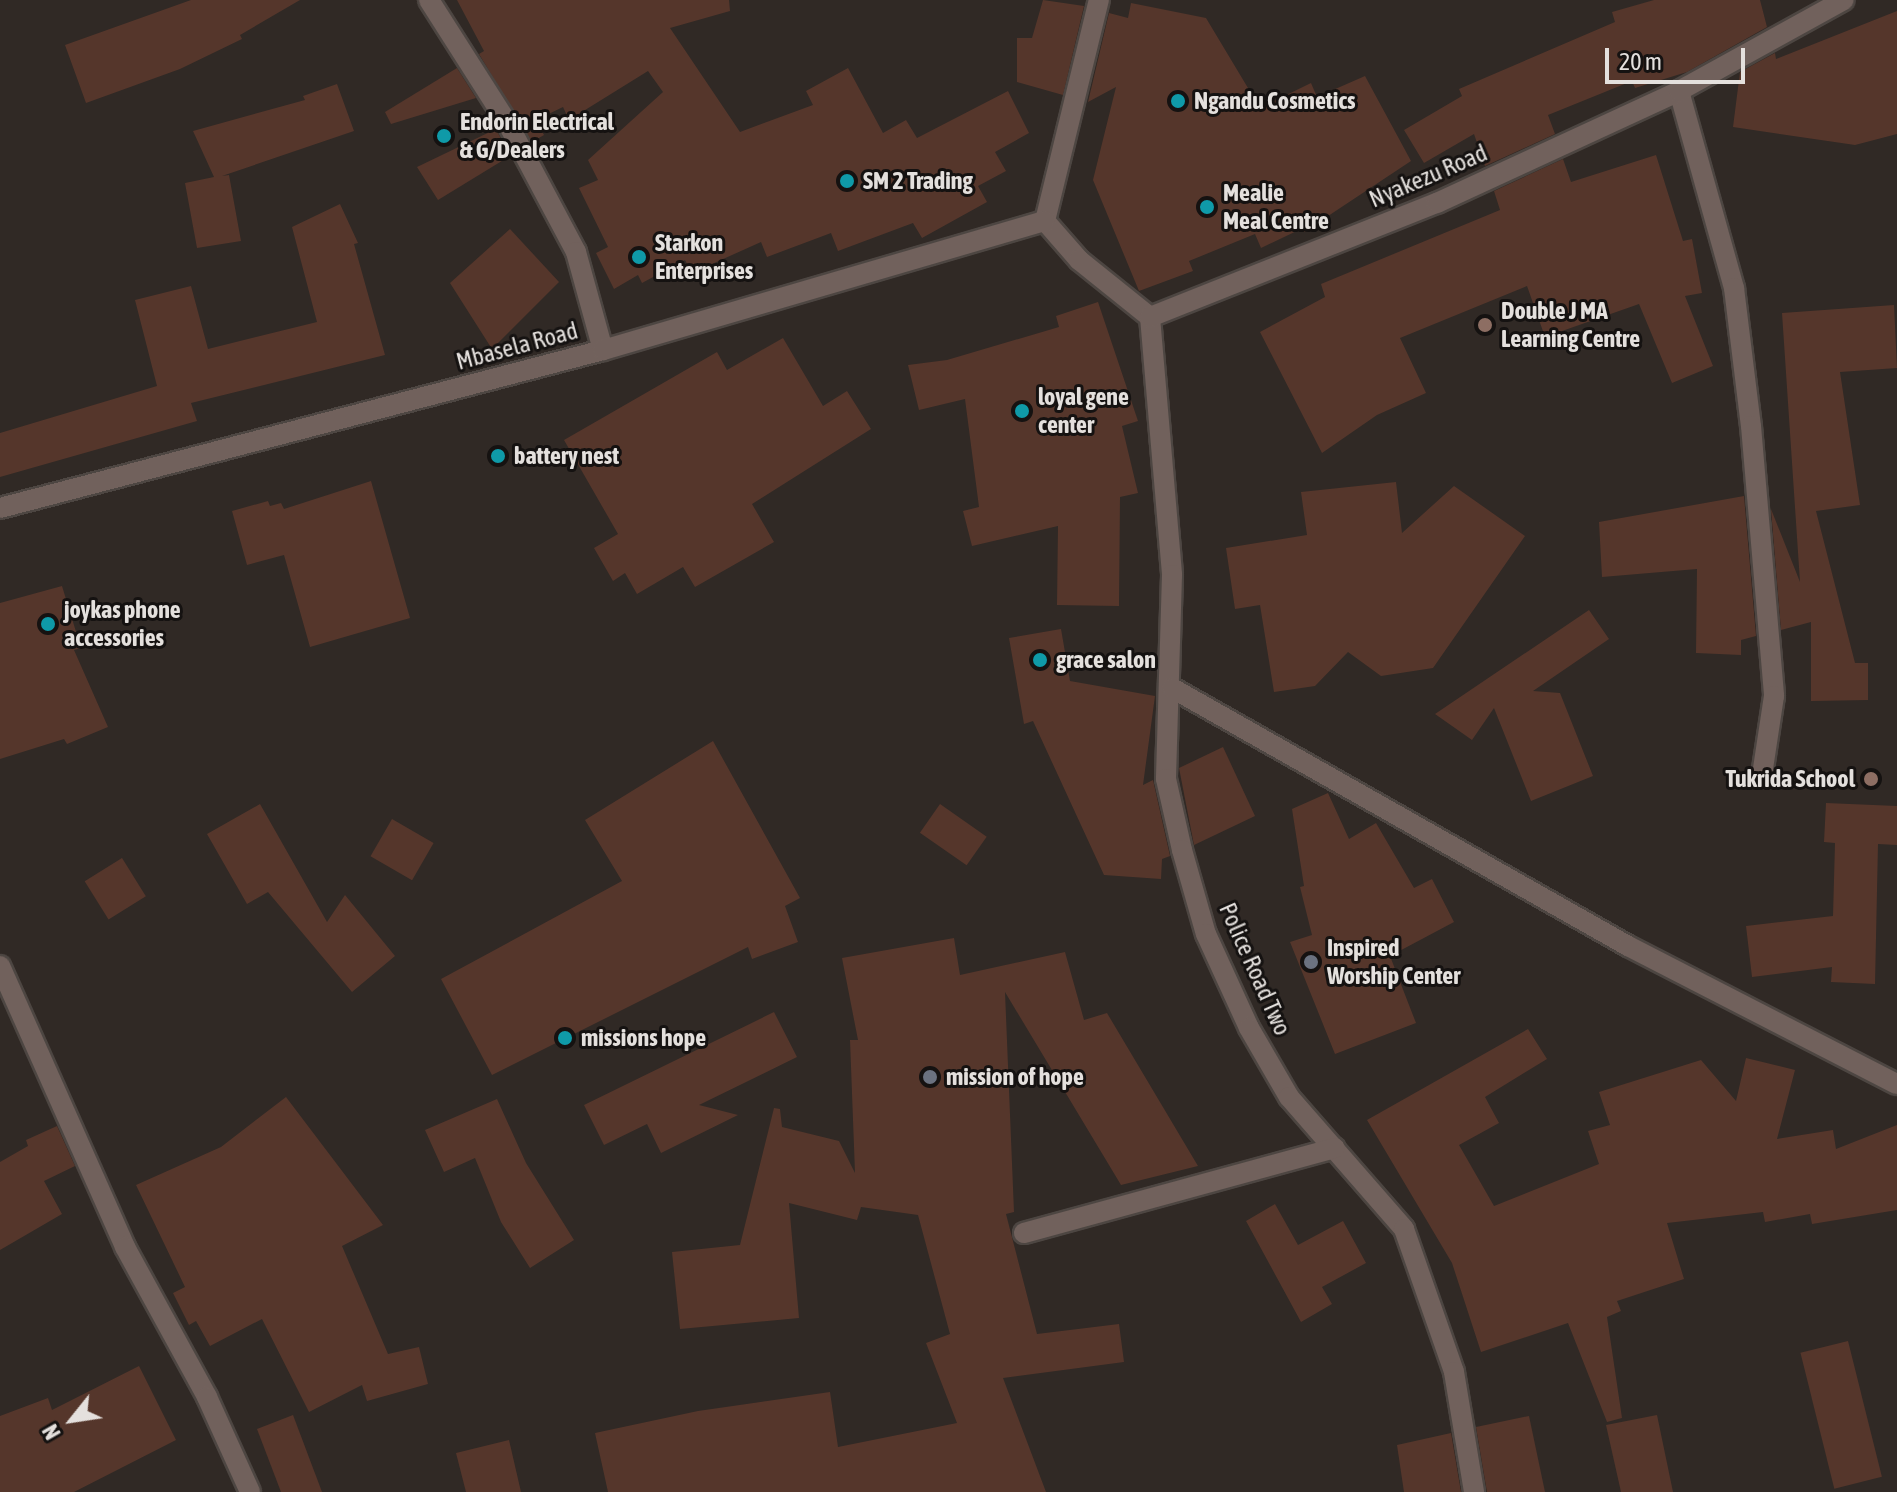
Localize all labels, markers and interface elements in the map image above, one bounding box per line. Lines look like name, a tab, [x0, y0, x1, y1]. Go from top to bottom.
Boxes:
scale bar	[1609, 32, 1749, 82]
text: 20 m	[1619, 48, 1662, 75]
place label: Ngandu Cosmetics	[1194, 87, 1356, 115]
marker: Ngandu Cosmetics	[1169, 92, 1187, 110]
place label: Endorin Electrical & G/Dealers	[460, 108, 614, 164]
marker: Endorin Electrical & G/Dealers	[435, 127, 453, 145]
street label: Nyakezu Road	[1365, 138, 1491, 214]
place label: SM 2 Trading	[863, 167, 973, 195]
marker: SM 2 Trading	[838, 172, 856, 190]
place label: Mealie Meal Centre	[1223, 179, 1329, 235]
marker: Mealie Meal Centre	[1198, 198, 1216, 216]
place label: Starkon Enterprises	[655, 229, 753, 285]
marker: Starkon Enterprises	[630, 248, 648, 266]
place label: Double J MA Learning Centre	[1501, 297, 1640, 353]
street label: Mbasela Road	[453, 316, 581, 376]
marker: Double J MA Learning Centre	[1476, 316, 1494, 334]
place label: loyal gene center	[1038, 383, 1129, 439]
marker: loyal gene center	[1013, 402, 1031, 420]
place label: battery nest	[514, 442, 619, 470]
marker: battery nest	[489, 447, 507, 465]
place label: joykas phone accessories	[64, 596, 181, 652]
marker: joykas phone accessories	[39, 615, 57, 633]
place label: grace salon	[1056, 646, 1156, 674]
marker: grace salon	[1031, 651, 1049, 669]
place label: Tukrida School	[1726, 765, 1855, 793]
marker: Tukrida School	[1862, 770, 1880, 788]
street label: Police Road Two	[1213, 898, 1297, 1040]
place label: Inspired Worship Center	[1327, 934, 1460, 990]
marker: Inspired Worship Center	[1302, 953, 1320, 971]
place label: missions hope	[581, 1024, 706, 1052]
marker: missions hope	[556, 1029, 574, 1047]
place label: mission of hope	[946, 1063, 1084, 1091]
marker: mission of hope	[921, 1068, 939, 1086]
north arrow	[32, 1380, 112, 1460]
text: N	[37, 1420, 66, 1444]

